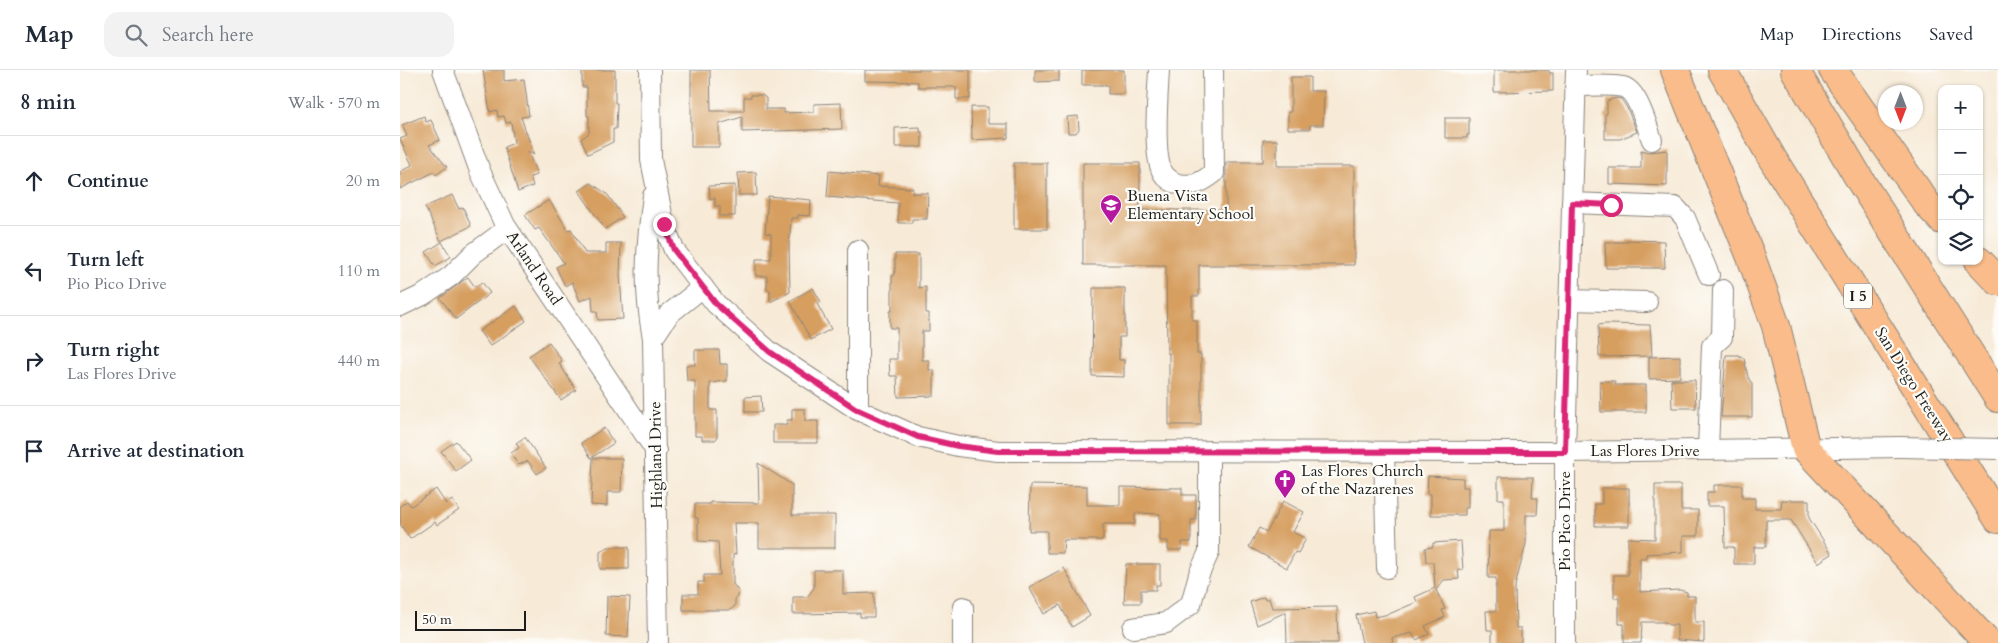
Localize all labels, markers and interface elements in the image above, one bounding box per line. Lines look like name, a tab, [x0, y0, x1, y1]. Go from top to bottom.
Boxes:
search box	[104, 12, 454, 57]
text: Map	[25, 18, 74, 51]
icon: search	[122, 21, 150, 49]
text: Search here	[162, 22, 254, 48]
text: Map	[1760, 22, 1794, 47]
text: Directions	[1822, 22, 1901, 47]
text: Saved	[1929, 22, 1973, 47]
north arrow	[1878, 85, 1923, 130]
map controls	[1938, 85, 1983, 265]
button: +	[1938, 85, 1983, 130]
text: 8 min	[20, 88, 76, 117]
text: Walk · 570 m	[288, 92, 380, 114]
button: −	[1938, 130, 1983, 175]
icon: ahead	[20, 167, 48, 195]
text: Continue	[67, 168, 149, 194]
text: 20 m	[346, 170, 380, 192]
button: locate	[1938, 175, 1983, 220]
place label: Buena Vista Elementary School	[1127, 185, 1254, 225]
school or university icon: Buena Vista Elementary School	[1099, 193, 1123, 224]
route start	[1600, 194, 1623, 217]
route end	[653, 213, 676, 236]
button: layers	[1938, 220, 1983, 265]
street label: Arland Road	[501, 226, 567, 310]
text: Turn left	[67, 247, 144, 273]
icon: left	[20, 257, 48, 285]
text: 110 m	[338, 260, 380, 282]
text: Pio Pico Drive	[67, 273, 167, 295]
road number: I 5	[1844, 284, 1872, 308]
street label: San Diego Freeway	[1870, 323, 1959, 448]
text: Turn right	[67, 337, 159, 363]
icon: right	[20, 347, 48, 375]
text: 440 m	[338, 350, 380, 372]
text: Las Flores Drive	[67, 363, 177, 385]
street label: Highland Drive	[644, 401, 668, 509]
icon: arrive	[20, 437, 48, 465]
text: Arrive at destination	[67, 438, 244, 464]
street label: Las Flores Drive	[1590, 440, 1700, 462]
place label: Las Flores Church of the Nazarenes	[1301, 460, 1424, 500]
church icon: Las Flores Church of the Nazarenes	[1273, 468, 1297, 499]
street label: Pio Pico Drive	[1554, 471, 1576, 571]
scale bar	[415, 608, 526, 631]
text: 50 m	[422, 610, 452, 629]

